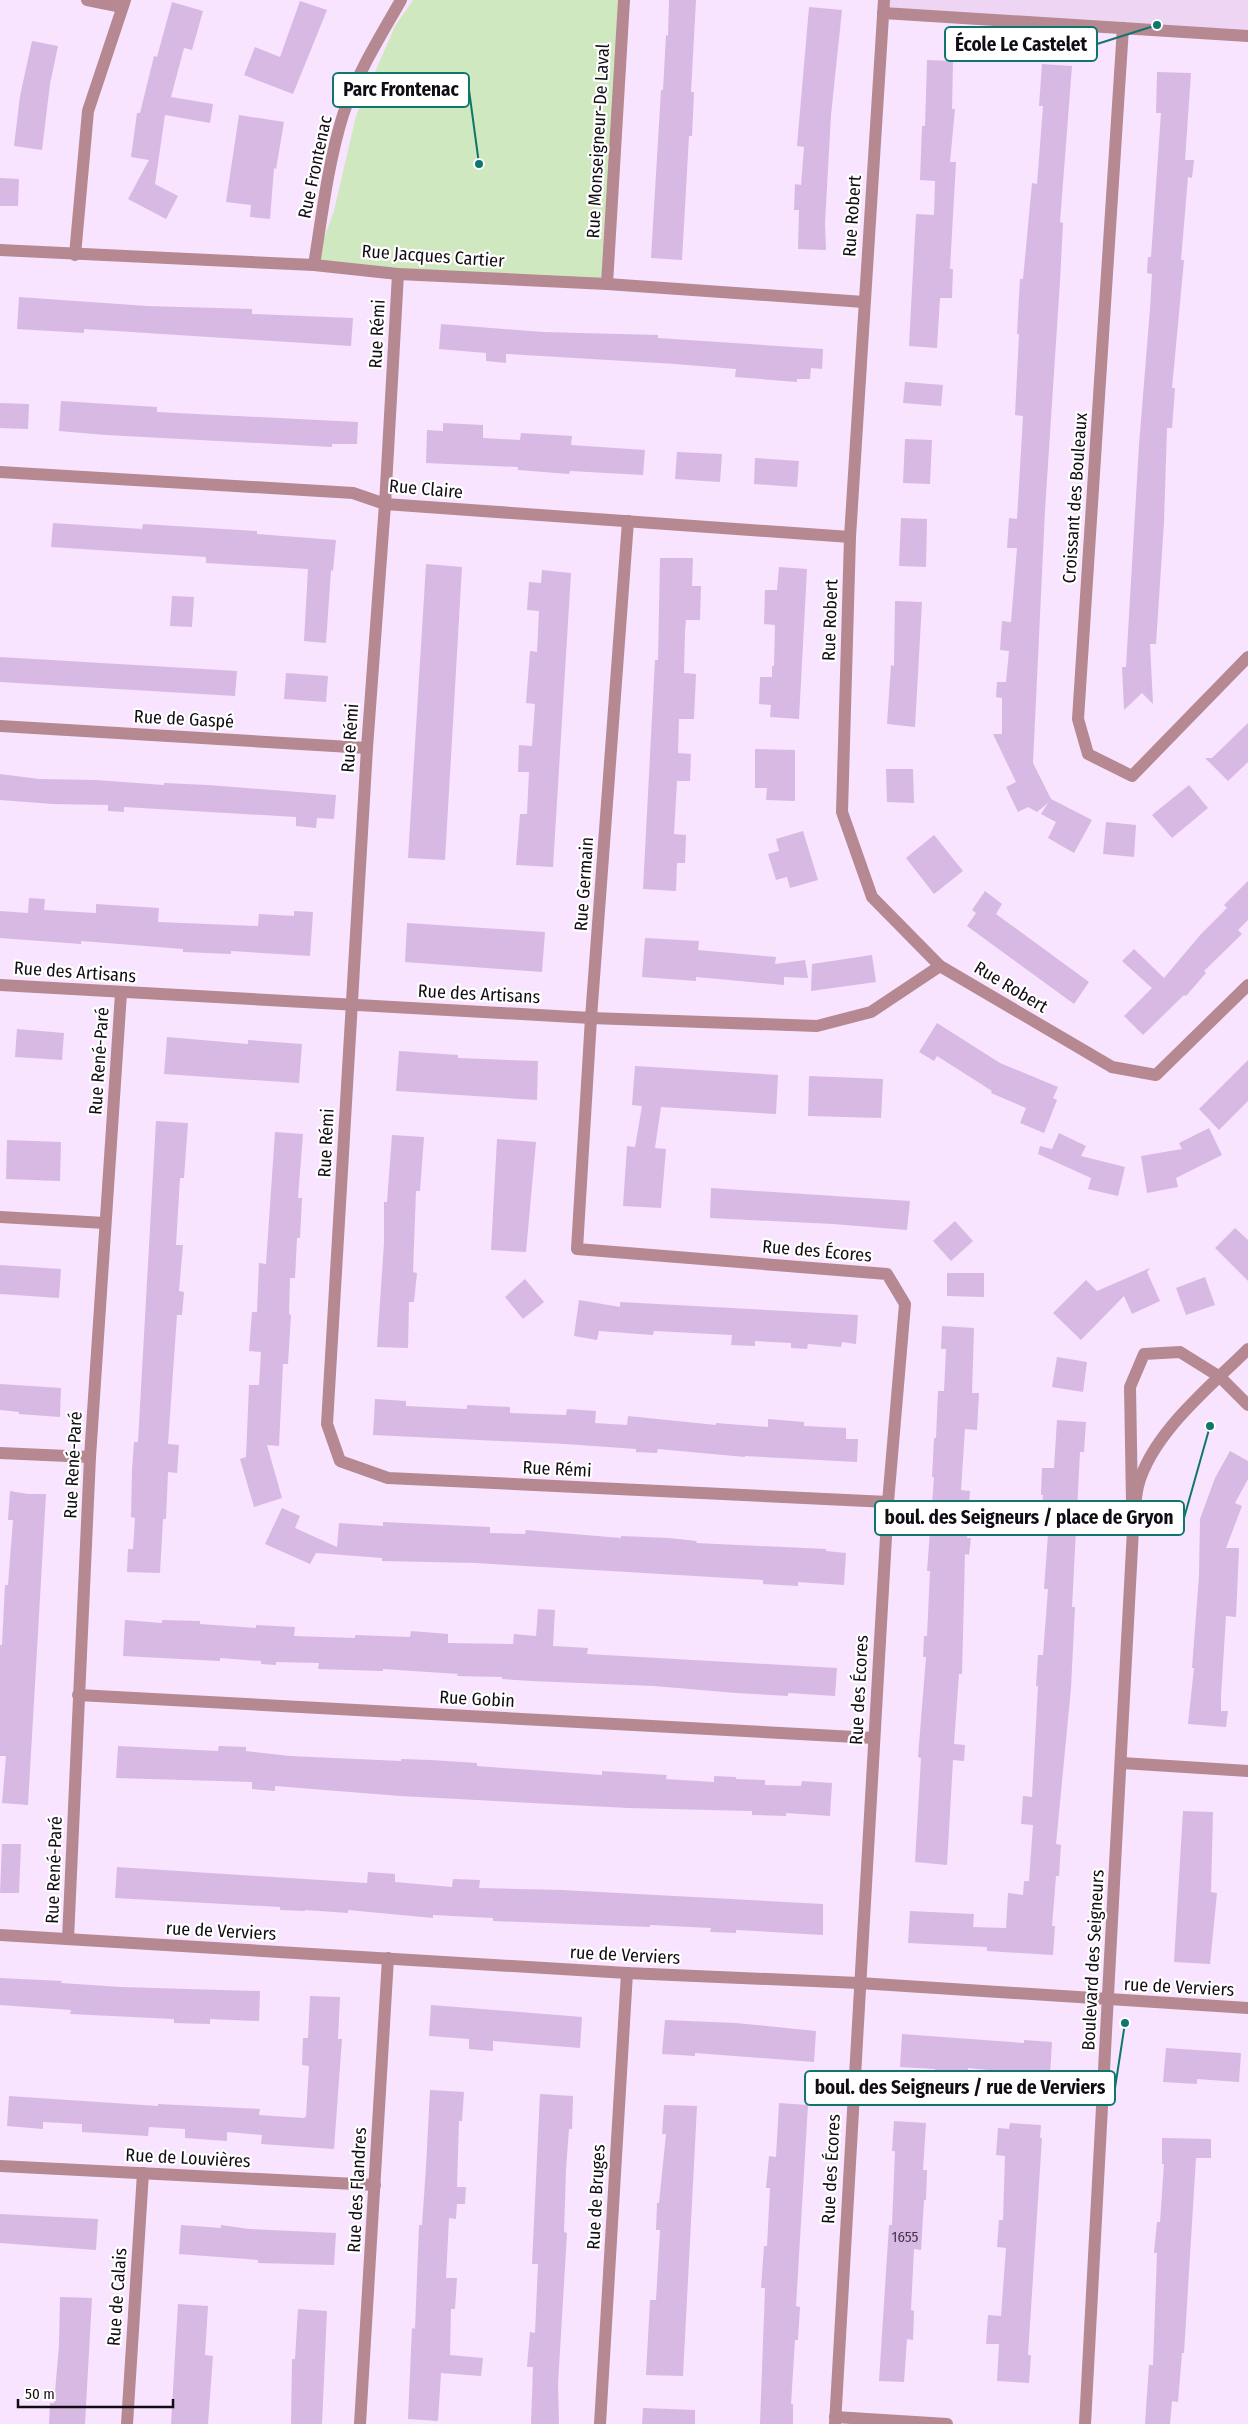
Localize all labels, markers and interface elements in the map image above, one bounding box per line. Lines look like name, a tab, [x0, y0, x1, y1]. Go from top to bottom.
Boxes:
callout: École Le Castelet	[945, 27, 1097, 61]
text: École Le Castelet	[955, 31, 1087, 56]
street label: Rue Monseigneur-De Laval	[582, 43, 614, 239]
callout: Parc Frontenac	[333, 73, 469, 107]
text: Parc Frontenac	[343, 78, 459, 101]
street label: Rue Frontenac	[293, 113, 337, 221]
street label: Rue Robert	[838, 174, 866, 258]
street label: Rue Jacques Cartier	[361, 240, 506, 272]
street label: Rue Rémi	[364, 299, 390, 369]
street label: Croissant des Bouleaux	[1058, 412, 1092, 584]
street label: Rue Claire	[388, 475, 464, 503]
street label: Rue Robert	[818, 579, 842, 661]
street label: Rue Rémi	[337, 703, 363, 773]
street label: Rue de Gaspé	[133, 705, 235, 733]
street label: Rue Germain	[570, 836, 598, 932]
street label: Rue Robert	[970, 956, 1052, 1018]
street label: Rue des Artisans	[13, 957, 137, 987]
street label: Rue des Artisans	[417, 980, 541, 1008]
street label: Rue René-Paré	[84, 1006, 114, 1116]
street label: Rue Rémi	[313, 1108, 339, 1178]
street label: Rue des Écores	[761, 1234, 873, 1267]
street label: Rue René-Paré	[59, 1411, 87, 1519]
street label: Rue Rémi	[522, 1456, 592, 1482]
callout: boul. des Seigneurs / place de Gryon	[875, 1501, 1184, 1535]
text: boul. des Seigneurs / place de Gryon	[885, 1506, 1173, 1529]
street label: Rue des Écores	[844, 1634, 873, 1746]
street label: Rue Gobin	[439, 1686, 515, 1712]
street label: Rue René-Paré	[41, 1816, 67, 1924]
street label: Boulevard des Seigneurs	[1077, 1869, 1109, 2051]
street label: rue de Verviers	[165, 1917, 277, 1945]
street label: rue de Verviers	[569, 1941, 681, 1969]
street label: rue de Verviers	[1123, 1973, 1235, 2001]
callout: boul. des Seigneurs / rue de Verviers	[805, 2071, 1115, 2105]
text: boul. des Seigneurs / rue de Verviers	[815, 2076, 1106, 2099]
street label: Rue des Écores	[816, 2113, 845, 2225]
street label: Rue des Flandres	[343, 2126, 371, 2253]
street label: Rue de Bruges	[582, 2143, 610, 2250]
street label: Rue de Louvières	[125, 2144, 251, 2172]
house number: 1655	[892, 2228, 919, 2246]
street label: Rue de Calais	[103, 2247, 131, 2347]
scale bar	[18, 2376, 172, 2408]
text: 50 m	[25, 2385, 55, 2403]

